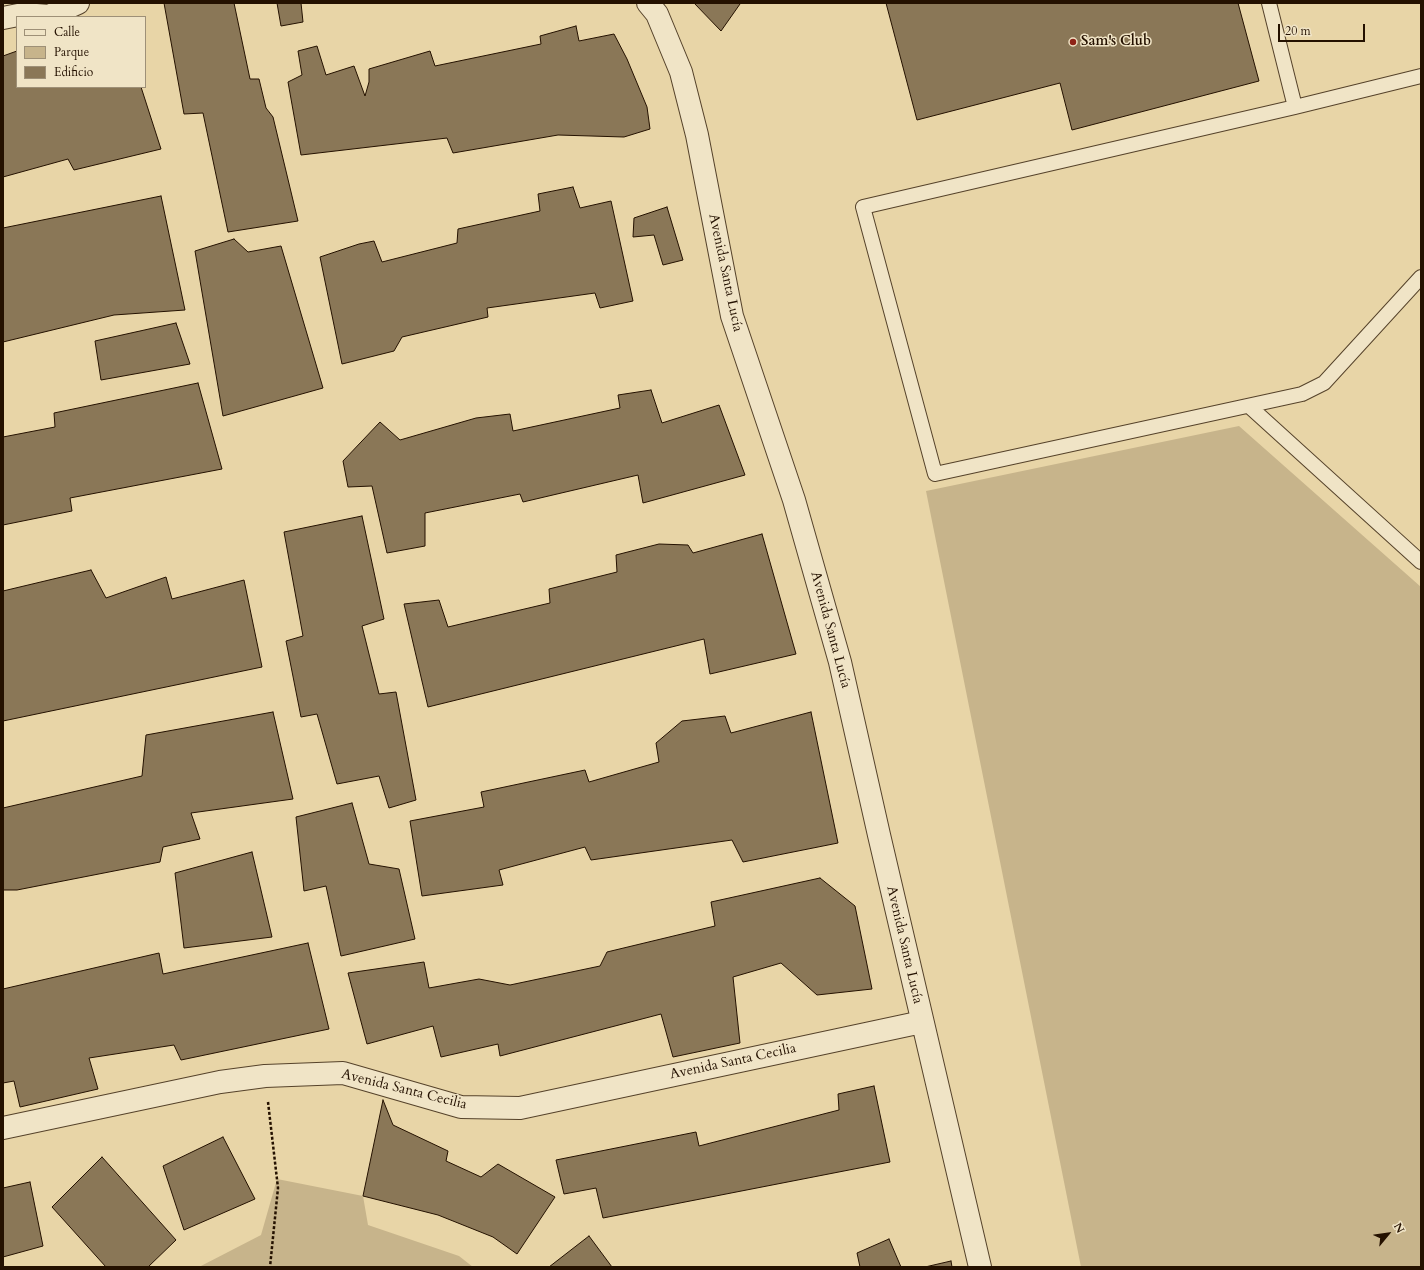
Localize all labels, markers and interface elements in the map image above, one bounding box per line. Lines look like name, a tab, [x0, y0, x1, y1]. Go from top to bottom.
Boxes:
legend	[16, 16, 146, 88]
scale bar	[1280, 16, 1367, 42]
text: 20 m	[1285, 23, 1311, 39]
text: Calle	[54, 24, 80, 40]
place label: Sam's Club	[1081, 34, 1151, 50]
marker: Sam's Club	[1068, 37, 1078, 47]
text: Parque	[54, 44, 89, 60]
text: Edificio	[54, 64, 93, 80]
street label: Avenida Santa Lucía	[704, 212, 746, 334]
street label: Avenida Santa Lucía	[806, 570, 854, 690]
street label: Avenida Santa Lucía	[882, 884, 926, 1006]
street label: Avenida Santa Cecilia	[668, 1040, 798, 1084]
street label: Avenida Santa Cecilia	[340, 1066, 468, 1114]
north arrow	[1368, 1214, 1408, 1254]
text: N	[1390, 1220, 1408, 1236]

